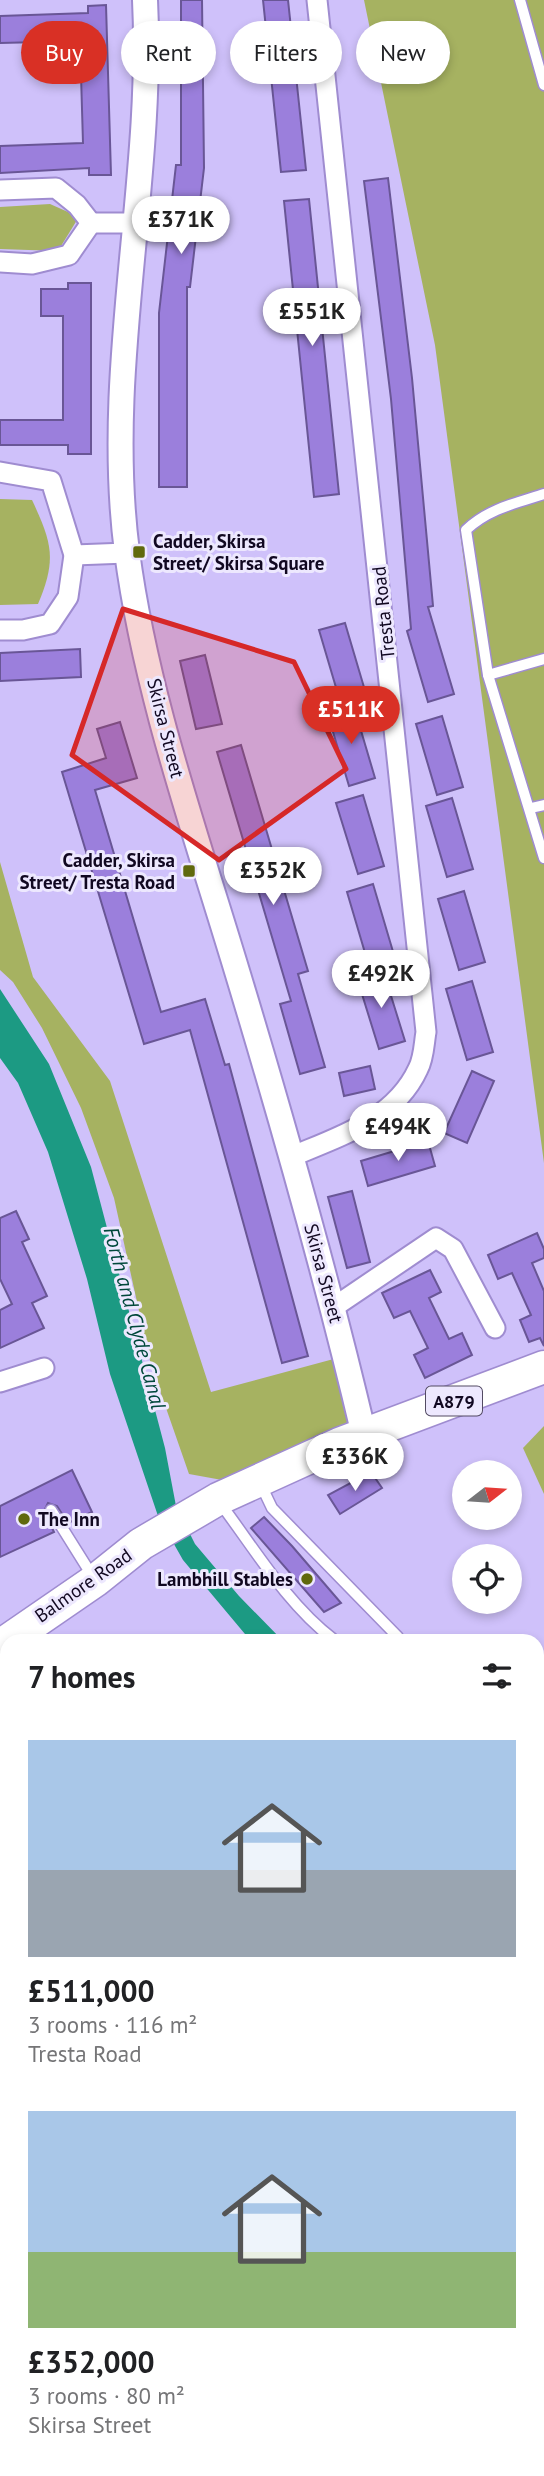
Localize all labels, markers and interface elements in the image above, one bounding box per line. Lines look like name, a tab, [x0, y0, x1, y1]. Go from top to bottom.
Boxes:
chip: Buy	[21, 21, 107, 84]
chip: Rent	[121, 21, 216, 84]
chip: Filters	[230, 21, 342, 84]
chip: New	[356, 21, 450, 84]
pin: £371K	[132, 196, 230, 256]
text: £371K	[148, 204, 214, 233]
pin: £551K	[263, 288, 361, 348]
text: £551K	[279, 296, 345, 325]
place label: Cadder, Skirsa Street/ Skirsa Square	[153, 529, 324, 575]
marker: Cadder, Skirsa Street/ Skirsa Square	[131, 544, 147, 560]
street label: Tresta Road	[366, 565, 400, 661]
street label: Skirsa Street	[142, 676, 190, 781]
pin: £511K	[302, 686, 400, 746]
text: £511K	[318, 694, 384, 723]
place label: Cadder, Skirsa Street/ Tresta Road	[20, 848, 175, 894]
pin: £352K	[224, 848, 322, 907]
text: £352K	[240, 855, 306, 884]
marker: Cadder, Skirsa Street/ Tresta Road	[181, 863, 197, 879]
pin: £492K	[332, 950, 430, 1010]
text: £492K	[348, 958, 414, 987]
pin: £494K	[349, 1104, 447, 1163]
text: £494K	[365, 1111, 431, 1140]
street label: Skirsa Street	[299, 1221, 349, 1326]
water label: Forth and Clyde Canal	[98, 1224, 172, 1413]
road number: A879	[426, 1386, 482, 1416]
pin: £336K	[306, 1434, 404, 1493]
text: £336K	[322, 1441, 388, 1470]
north arrow	[452, 1460, 522, 1530]
map controls	[452, 1460, 522, 1614]
place label: The Inn	[38, 1507, 100, 1531]
marker: The Inn	[16, 1511, 32, 1527]
street label: Balmore Road	[30, 1543, 136, 1627]
button: locate	[452, 1544, 522, 1614]
place label: Lambhill Stables	[157, 1567, 293, 1591]
marker: Lambhill Stables	[299, 1571, 315, 1587]
text: 7 homes	[28, 1657, 136, 1696]
icon: filters	[478, 1657, 516, 1695]
icon: home	[209, 1785, 335, 1911]
text: £511,000	[28, 1971, 155, 2010]
text: 3 rooms · 116 m²	[28, 2010, 197, 2039]
text: Tresta Road	[28, 2039, 142, 2068]
icon: home	[209, 2156, 335, 2282]
text: £352,000	[28, 2342, 155, 2381]
text: 3 rooms · 80 m²	[28, 2381, 185, 2410]
text: Skirsa Street	[28, 2410, 151, 2439]

